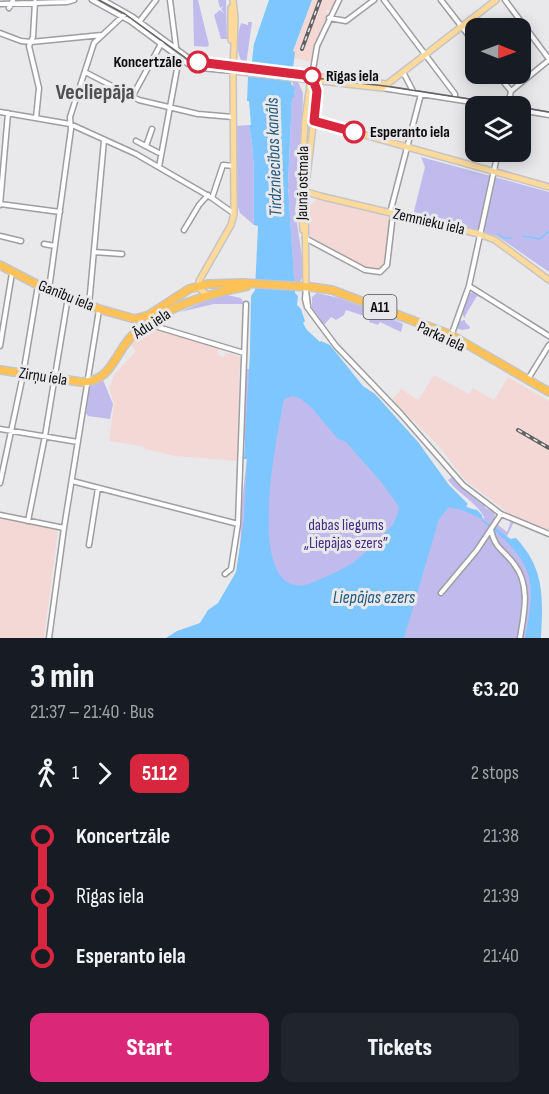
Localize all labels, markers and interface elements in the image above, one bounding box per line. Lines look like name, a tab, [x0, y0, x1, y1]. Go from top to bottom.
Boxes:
north arrow	[465, 18, 531, 84]
map controls	[465, 18, 531, 162]
marker: Koncertzāle	[187, 51, 209, 73]
place label: Koncertzāle	[113, 53, 182, 72]
marker: Rīgas iela	[303, 67, 321, 85]
place label: Rīgas iela	[326, 67, 379, 86]
district label: Vecliepāja	[55, 79, 135, 106]
button: layers	[465, 96, 531, 162]
water label: Tirdzniecības kanāls	[261, 97, 287, 217]
marker: Esperanto iela	[343, 121, 365, 143]
place label: Esperanto iela	[370, 123, 450, 142]
street label: Jaunā ostmala	[293, 146, 313, 221]
street label: Zemnieku iela	[391, 205, 467, 239]
street label: Ganību iela	[35, 276, 97, 316]
road number: A11	[364, 295, 397, 319]
street label: Ādu iela	[129, 305, 174, 344]
street label: Parka iela	[414, 318, 468, 356]
street label: Zirņu iela	[17, 364, 69, 390]
park label: dabas liegums „Liepājas ezers”	[304, 516, 388, 553]
water label: Liepājas ezers	[333, 587, 416, 608]
text: 3 min	[30, 657, 94, 697]
text: €3.20	[472, 676, 519, 703]
text: 21:37 – 21:40 · Bus	[30, 700, 154, 724]
icon: walk	[30, 757, 63, 790]
icon: forward	[88, 757, 121, 790]
text: 1	[72, 761, 79, 785]
text: 5112	[142, 761, 177, 786]
text: 2 stops	[471, 761, 519, 785]
text: Koncertzāle	[76, 823, 170, 850]
text: 21:38	[483, 824, 519, 848]
text: Rīgas iela	[76, 883, 144, 910]
text: 21:39	[483, 884, 519, 908]
text: Esperanto iela	[76, 943, 186, 970]
text: 21:40	[483, 944, 519, 968]
button: Start	[30, 1013, 269, 1082]
button: Tickets	[281, 1013, 519, 1082]

